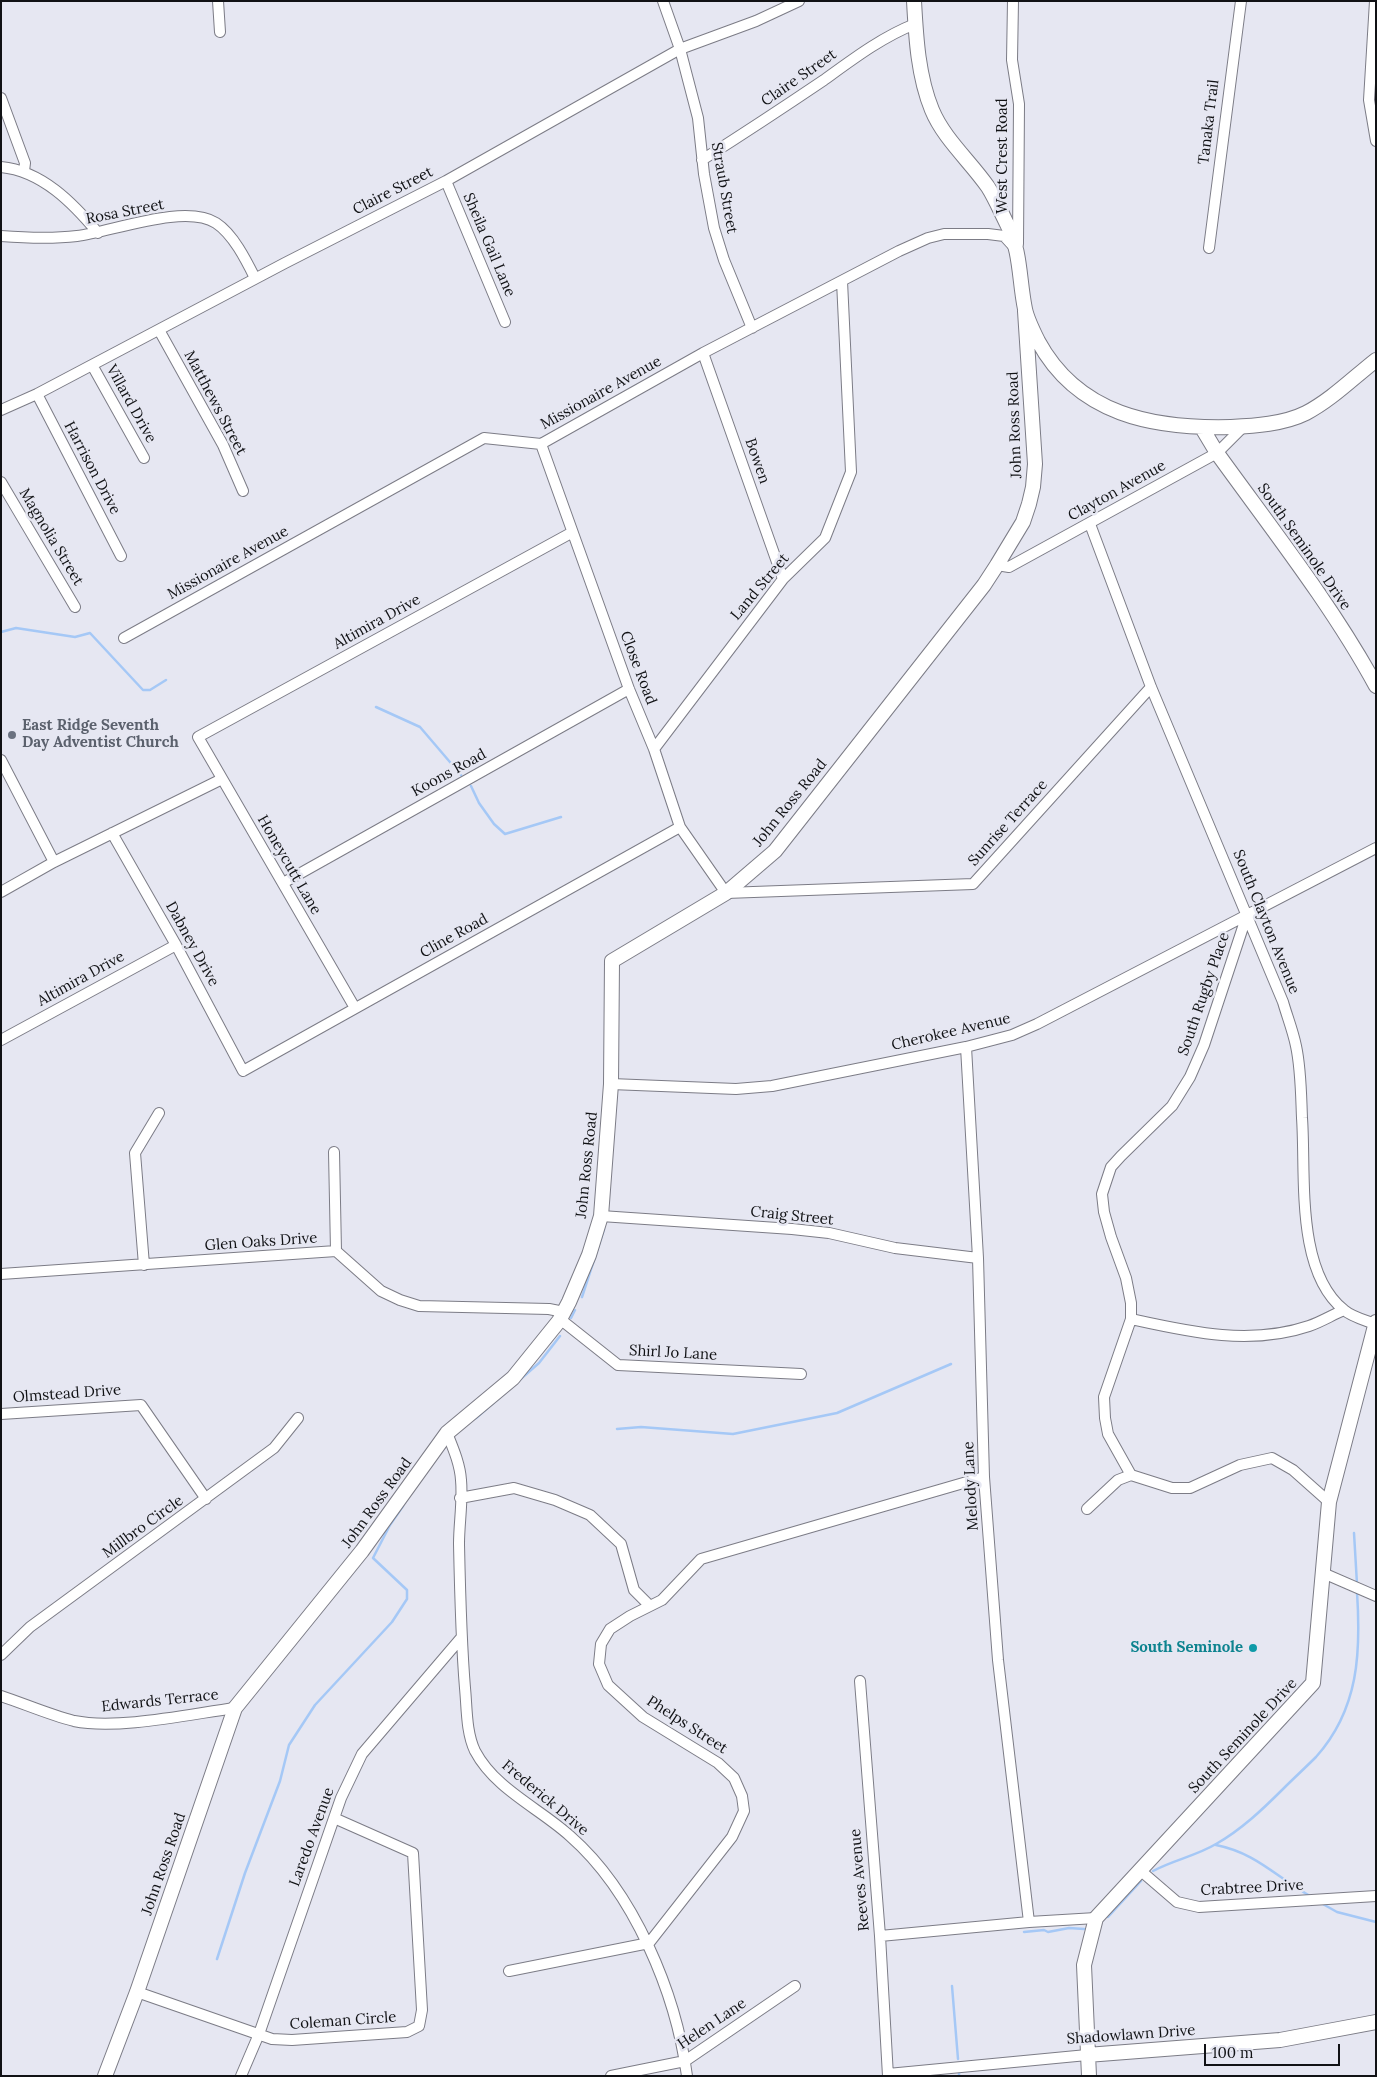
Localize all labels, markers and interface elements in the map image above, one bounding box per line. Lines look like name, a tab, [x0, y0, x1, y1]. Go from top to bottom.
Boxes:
street label: Claire Street	[758, 46, 840, 110]
street label: Tanaka Trail	[1195, 79, 1223, 165]
street label: West Crest Road	[994, 98, 1012, 214]
street label: Straub Street	[707, 141, 741, 235]
street label: Claire Street	[350, 163, 436, 219]
street label: Sheila Gail Lane	[459, 190, 519, 300]
street label: Rosa Street	[84, 196, 166, 228]
street label: Matthews Street	[180, 348, 250, 458]
street label: Missionaire Avenue	[537, 352, 665, 434]
street label: Villard Drive	[102, 362, 160, 446]
street label: John Ross Road	[1004, 371, 1026, 479]
street label: Harrison Drive	[60, 418, 124, 518]
street label: Bowen	[741, 436, 773, 486]
street label: Clayton Avenue	[1065, 457, 1169, 525]
street label: South Seminole Drive	[1253, 480, 1355, 614]
street label: Magnolia Street	[15, 485, 87, 589]
street label: Missionaire Avenue	[164, 522, 292, 604]
street label: Land Street	[727, 550, 793, 624]
street label: Altimira Drive	[330, 591, 424, 653]
street label: Close Road	[616, 629, 660, 707]
place label: East Ridge Seventh Day Adventist Church	[22, 717, 179, 752]
marker: East Ridge Seventh Day Adventist Church	[6, 729, 18, 741]
street label: Koons Road	[409, 745, 489, 801]
street label: John Ross Road	[749, 756, 831, 850]
street label: Sunrise Terrace	[965, 776, 1051, 870]
street label: Honeycutt Lane	[253, 812, 325, 918]
street label: South Clayton Avenue	[1229, 847, 1303, 997]
street label: Dabney Drive	[161, 898, 223, 990]
street label: Cline Road	[417, 910, 491, 962]
street label: South Rugby Place	[1174, 930, 1234, 1058]
street label: Altimira Drive	[34, 948, 128, 1010]
street label: Cherokee Avenue	[890, 1010, 1012, 1054]
street label: John Ross Road	[572, 1111, 602, 1219]
street label: Craig Street	[749, 1203, 835, 1229]
street label: Glen Oaks Drive	[204, 1229, 318, 1255]
street label: Shirl Jo Lane	[628, 1342, 718, 1364]
street label: Olmstead Drive	[12, 1381, 122, 1407]
street label: Melody Lane	[960, 1441, 982, 1531]
street label: John Ross Road	[338, 1454, 416, 1552]
street label: Millbro Circle	[99, 1492, 187, 1562]
place label: South Seminole	[1130, 1639, 1243, 1657]
marker: South Seminole	[1247, 1642, 1259, 1654]
street label: South Seminole Drive	[1185, 1675, 1301, 1797]
street label: Edwards Terrace	[101, 1686, 219, 1716]
street label: Phelps Street	[643, 1692, 731, 1758]
street label: Frederick Drive	[498, 1756, 592, 1840]
street label: Laredo Avenue	[286, 1785, 338, 1889]
street label: John Ross Road	[138, 1810, 190, 1918]
street label: Reeves Avenue	[847, 1828, 873, 1932]
street label: Crabtree Drive	[1200, 1876, 1304, 1900]
street label: Helen Lane	[674, 1995, 750, 2053]
street label: Coleman Circle	[289, 2008, 397, 2034]
street label: Shadowlawn Drive	[1066, 2022, 1196, 2048]
scale bar	[1207, 2034, 1343, 2066]
text: 100 m	[1212, 2043, 1253, 2062]

